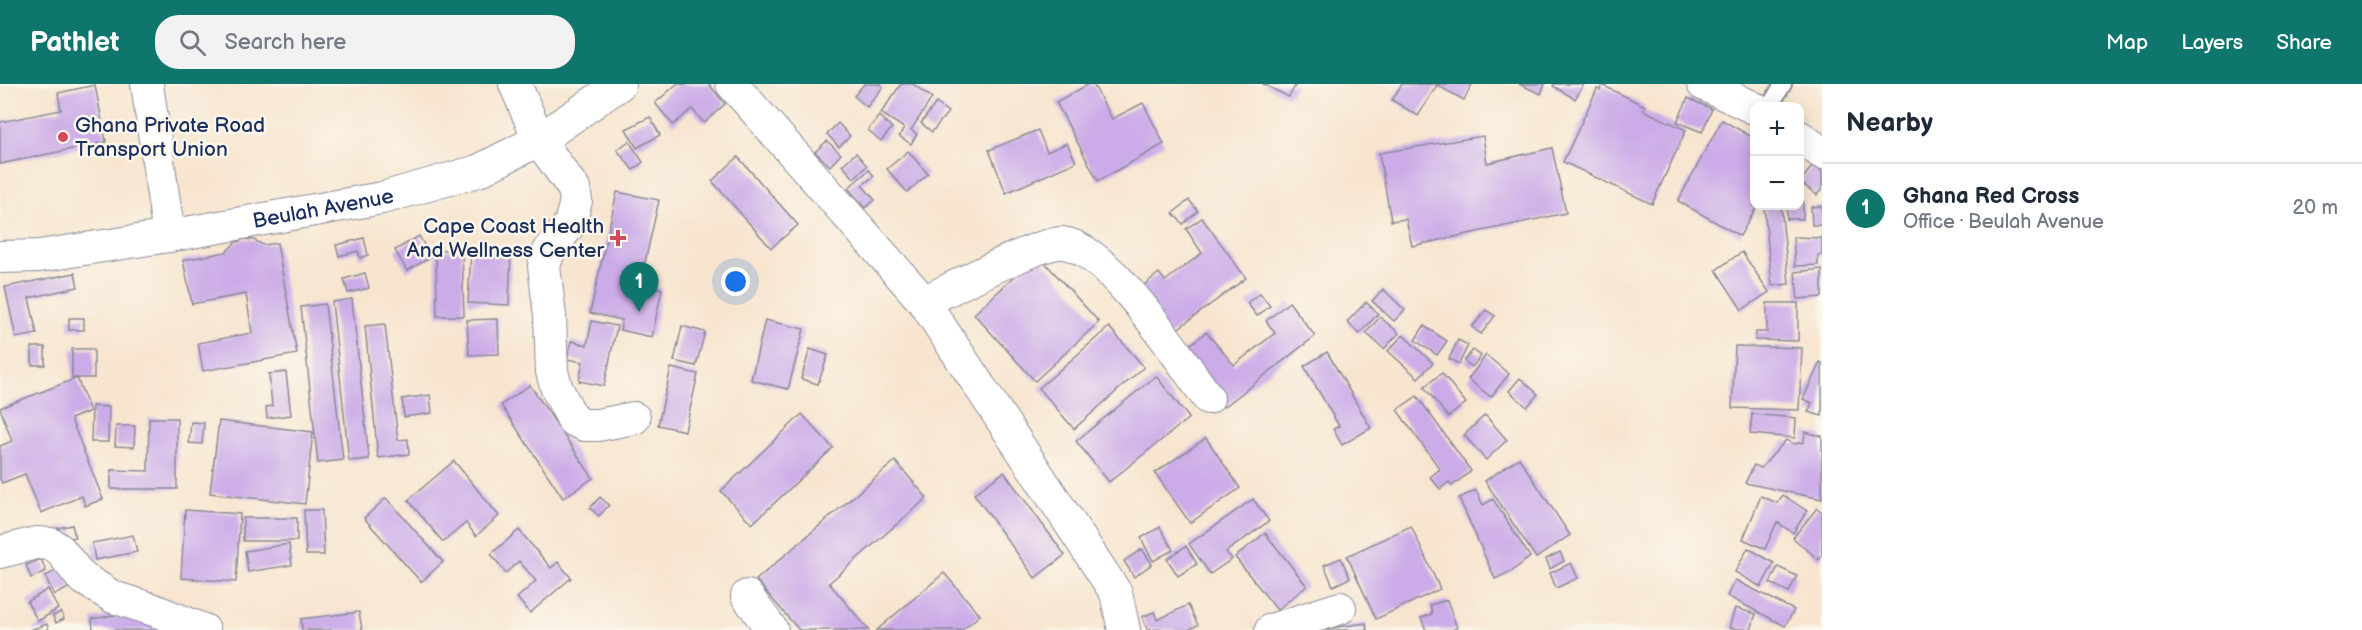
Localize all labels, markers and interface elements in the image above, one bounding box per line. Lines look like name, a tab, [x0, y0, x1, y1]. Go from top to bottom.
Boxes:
search box	[155, 15, 575, 69]
text: Pathlet	[30, 26, 119, 59]
icon: search	[176, 26, 209, 59]
text: Search here	[224, 29, 346, 56]
text: Map	[2106, 30, 2148, 55]
text: Layers	[2181, 30, 2243, 55]
text: Share	[2276, 30, 2332, 55]
map controls	[1750, 102, 1804, 210]
button: +	[1750, 102, 1804, 156]
text: Nearby	[1846, 108, 1933, 139]
place label: Ghana Private Road Transport Union	[75, 113, 265, 162]
marker: Ghana Private Road Transport Union	[56, 130, 70, 144]
button: −	[1750, 156, 1804, 210]
street label: Beulah Avenue	[251, 183, 397, 234]
text: Ghana Red Cross	[1903, 183, 2079, 210]
text: 1	[1861, 196, 1870, 220]
text: 20 m	[2293, 196, 2338, 220]
text: Office · Beulah Avenue	[1903, 210, 2104, 234]
place label: Cape Coast Health And Wellness Center	[407, 214, 604, 263]
marker: Cape Coast Health And Wellness Center	[609, 229, 627, 247]
pin: 1	[620, 262, 658, 312]
your location	[721, 267, 750, 296]

